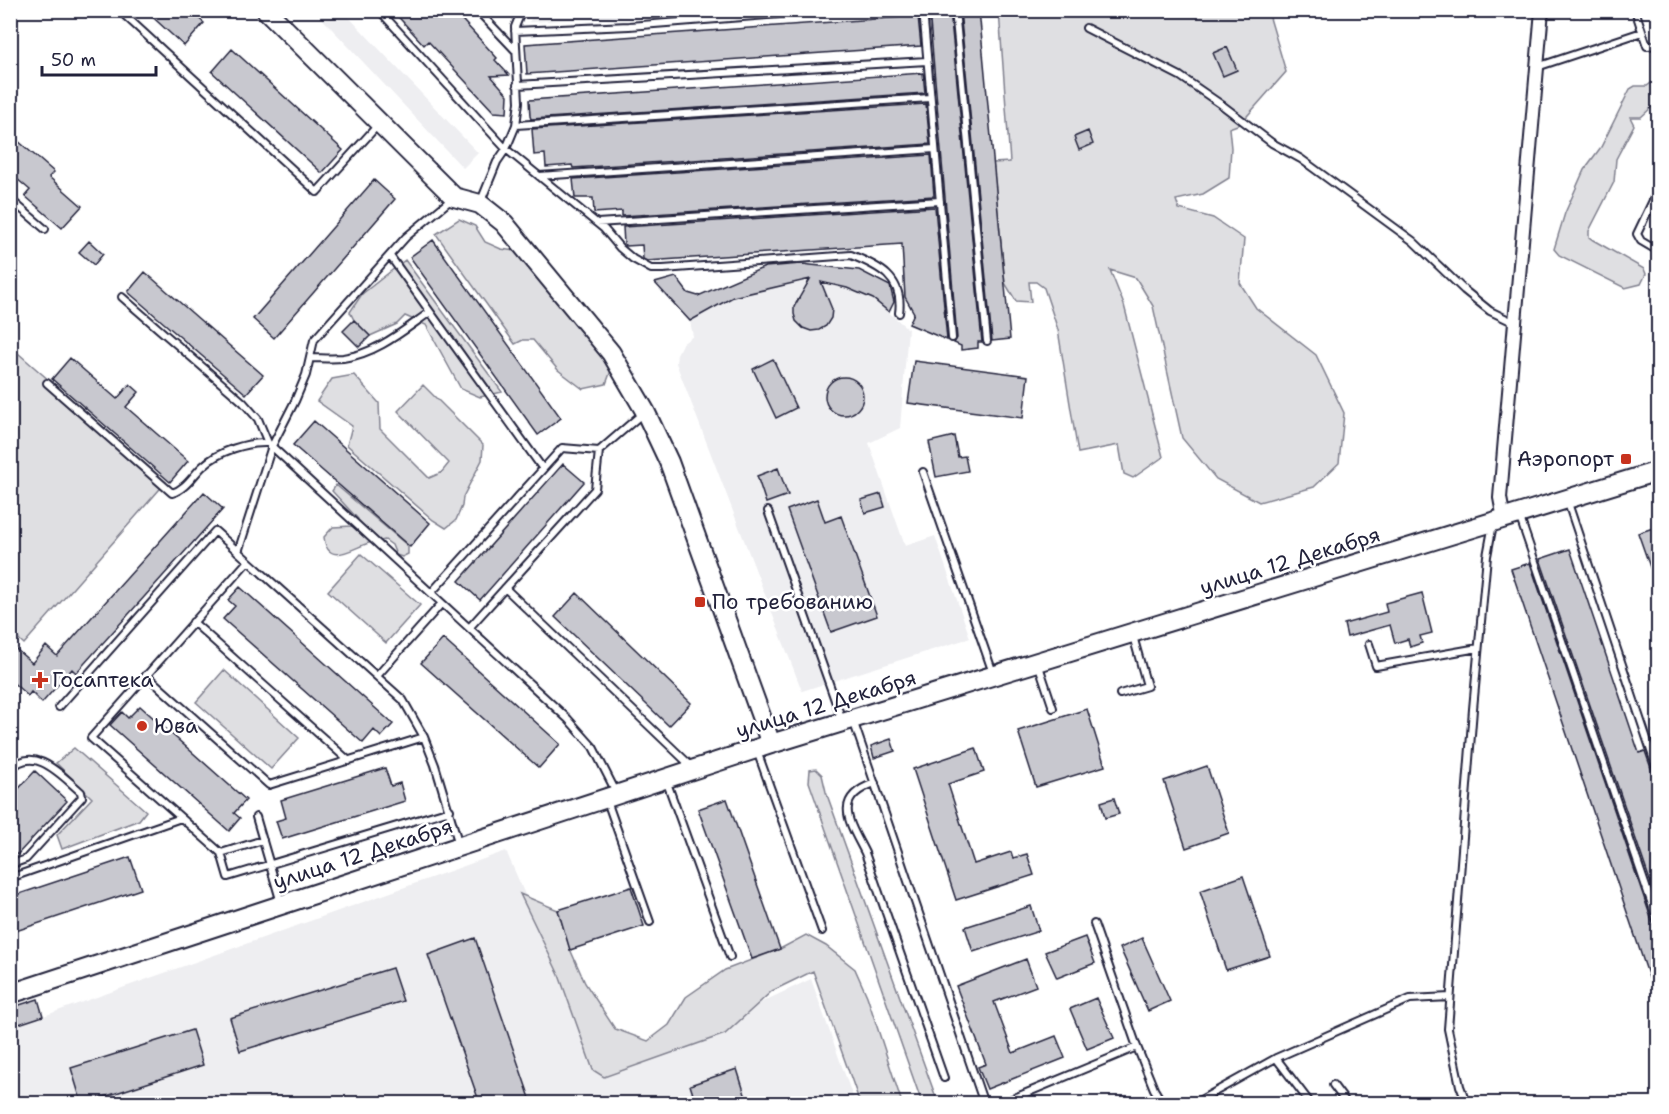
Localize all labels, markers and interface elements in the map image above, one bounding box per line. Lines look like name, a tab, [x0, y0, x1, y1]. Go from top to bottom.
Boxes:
scale bar	[42, 39, 156, 77]
text: 50 m	[51, 48, 96, 72]
place label: Аэропорт	[1517, 445, 1614, 473]
marker: Аэропорт	[1619, 452, 1633, 466]
street label: улица 12 Декабря	[1196, 520, 1384, 602]
place label: По требованию	[712, 588, 873, 616]
marker: По требованию	[693, 595, 707, 609]
street label: улица 12 Декабря	[732, 663, 920, 745]
place label: Госаптека	[52, 666, 154, 694]
marker: Госаптека	[33, 673, 47, 687]
place label: Юва	[154, 712, 198, 740]
marker: Юва	[135, 719, 149, 733]
street label: улица 12 Декабря	[270, 812, 456, 896]

